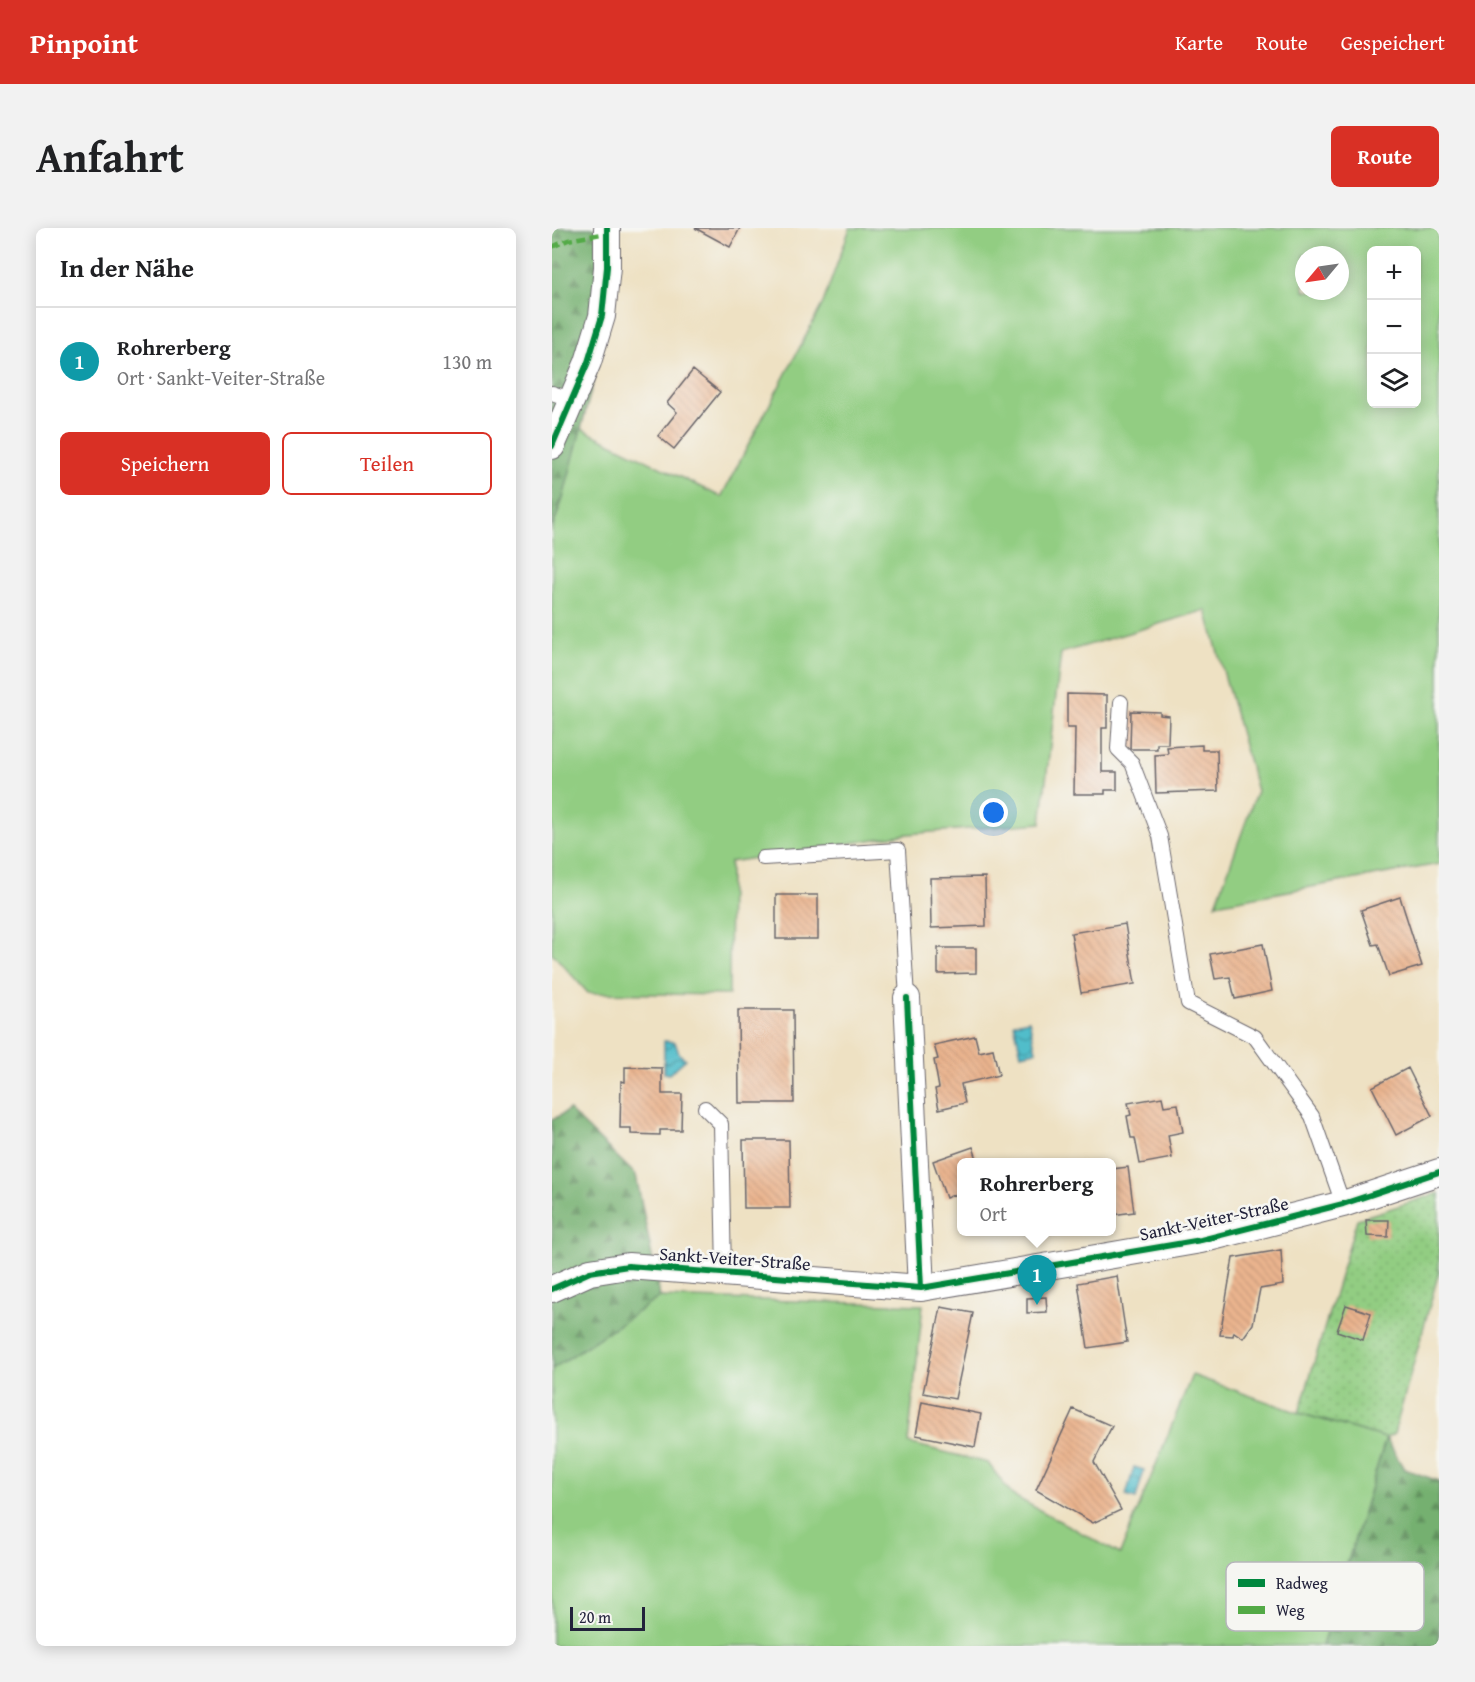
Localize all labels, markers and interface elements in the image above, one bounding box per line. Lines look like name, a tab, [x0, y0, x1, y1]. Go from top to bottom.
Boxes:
text: Pinpoint	[30, 22, 138, 63]
text: Karte	[1175, 27, 1223, 58]
text: Route	[1256, 27, 1308, 58]
text: Gespeichert	[1341, 27, 1445, 58]
text: Anfahrt	[36, 126, 184, 187]
button: Route	[1331, 126, 1439, 187]
north arrow	[1295, 246, 1349, 300]
map controls	[1367, 246, 1421, 408]
button: +	[1367, 246, 1421, 300]
text: In der Nähe	[60, 248, 194, 287]
button: −	[1367, 300, 1421, 354]
text: Rohrerberg	[117, 331, 231, 363]
text: 1	[74, 347, 85, 376]
text: 130 m	[442, 347, 492, 376]
button: layers	[1367, 354, 1421, 408]
text: Ort · Sankt-Veiter-Straße	[117, 363, 325, 392]
button: Speichern	[60, 432, 270, 495]
button: Teilen	[282, 432, 492, 495]
your location	[979, 798, 1008, 827]
popup	[957, 1158, 1116, 1236]
text: Rohrerberg	[980, 1167, 1093, 1199]
street label: Sankt-Veiter-Straße	[1137, 1190, 1291, 1247]
text: Ort	[980, 1199, 1007, 1228]
street label: Sankt-Veiter-Straße	[658, 1240, 812, 1277]
pin: 1	[1018, 1256, 1056, 1305]
legend	[1226, 1562, 1424, 1631]
text: Radweg	[1276, 1571, 1328, 1595]
text: Weg	[1276, 1598, 1304, 1622]
scale bar	[570, 1604, 645, 1632]
text: 20 m	[579, 1605, 611, 1629]

